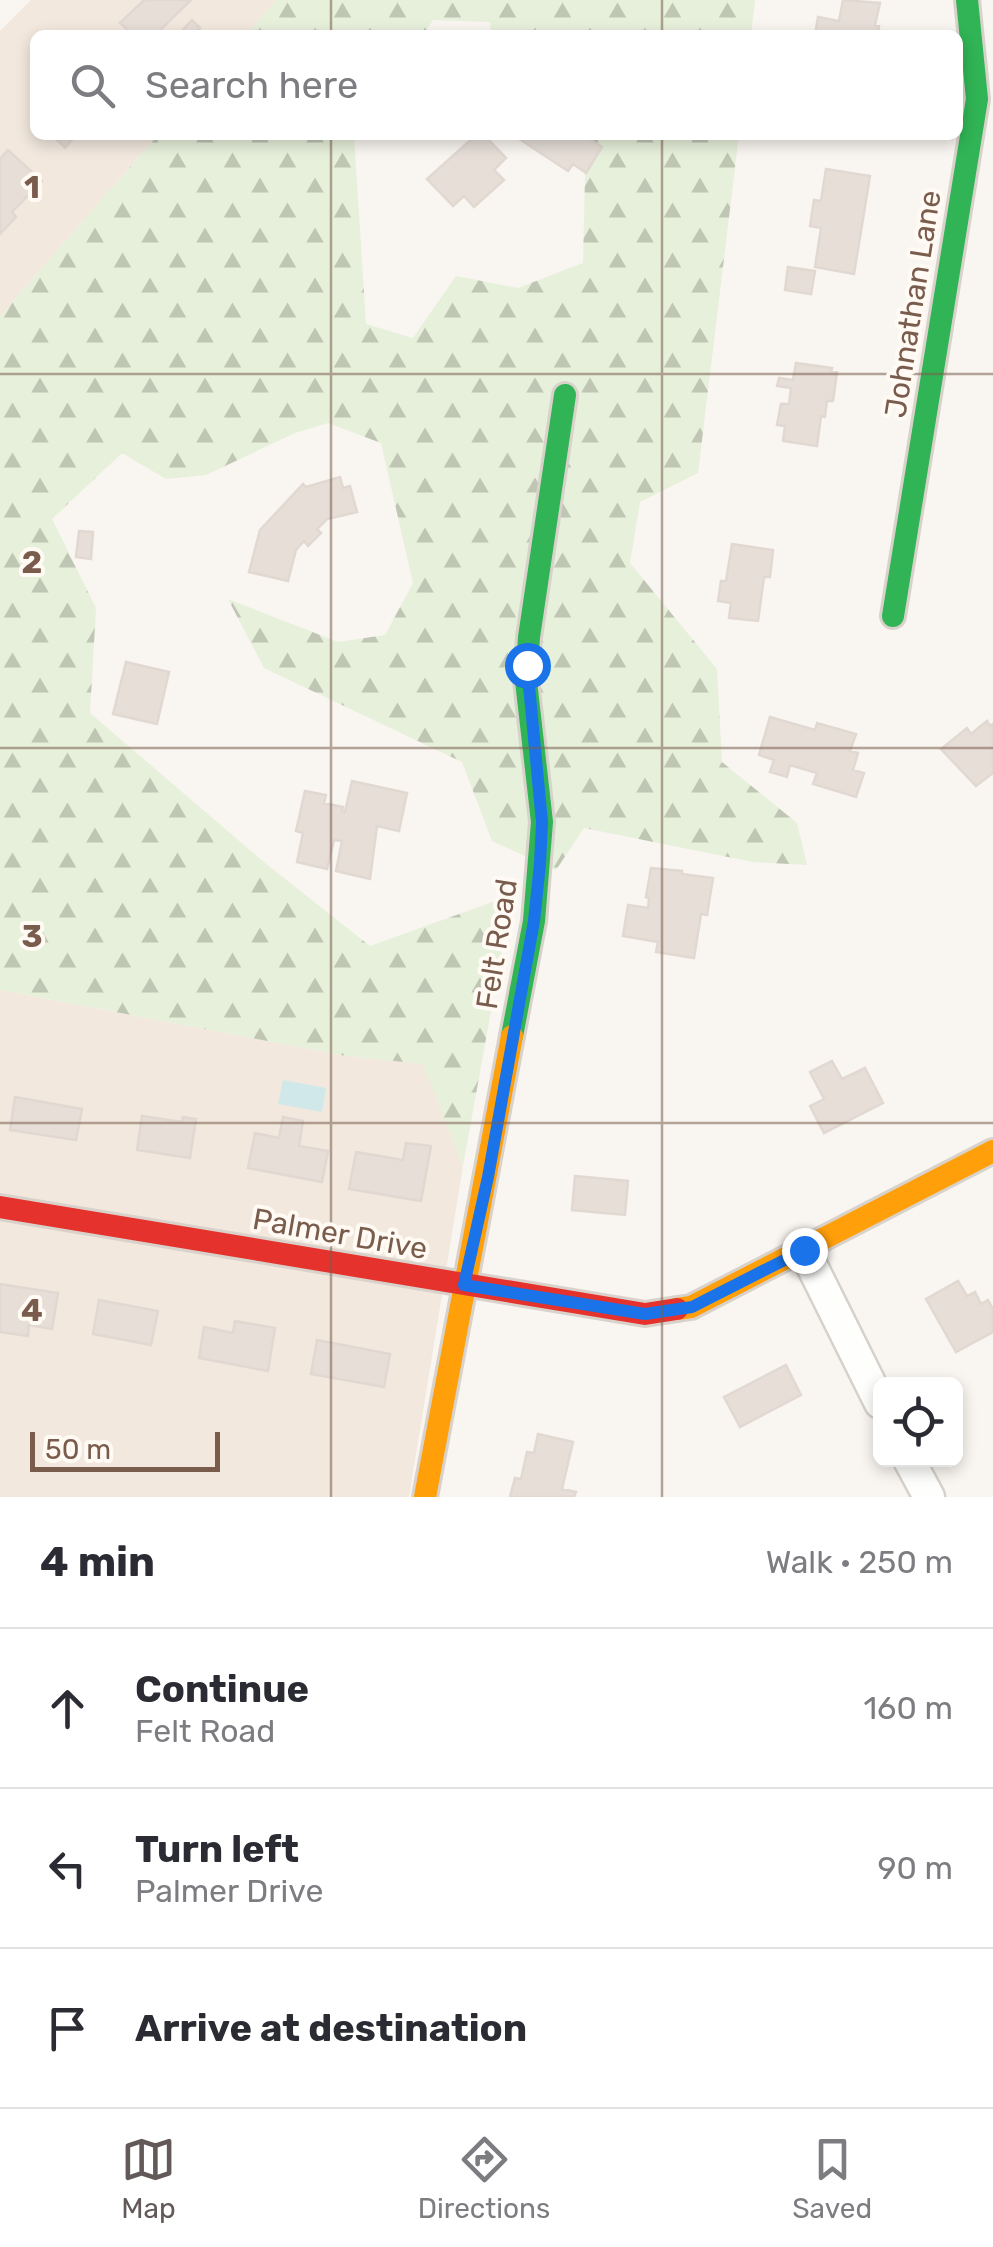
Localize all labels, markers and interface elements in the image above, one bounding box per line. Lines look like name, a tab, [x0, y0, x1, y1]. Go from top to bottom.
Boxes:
search box	[30, 30, 963, 140]
icon: search	[65, 58, 120, 113]
text: Search here	[145, 62, 358, 108]
text: 1	[24, 168, 40, 206]
street label: Johnathan Lane	[877, 188, 949, 420]
text: 2	[22, 543, 42, 581]
route start	[505, 643, 551, 689]
street label: Felt Road	[469, 876, 525, 1012]
text: 3	[21, 917, 43, 955]
street label: Palmer Drive	[250, 1201, 430, 1267]
route end	[782, 1228, 828, 1274]
text: 4	[21, 1291, 43, 1329]
map controls	[873, 1377, 963, 1467]
button: locate	[873, 1377, 963, 1467]
scale bar	[30, 1427, 220, 1472]
text: 50 m	[45, 1433, 111, 1466]
text: 4 min	[40, 1537, 155, 1587]
text: Walk · 250 m	[766, 1543, 953, 1581]
text: Continue	[135, 1666, 309, 1712]
icon: ahead	[40, 1681, 95, 1736]
text: 160 m	[863, 1689, 953, 1727]
text: Felt Road	[135, 1712, 275, 1750]
text: Turn left	[135, 1826, 299, 1872]
icon: left	[40, 1841, 95, 1896]
text: 90 m	[877, 1849, 953, 1887]
text: Palmer Drive	[135, 1872, 323, 1910]
icon: arrive	[40, 2001, 95, 2056]
text: Arrive at destination	[135, 2005, 527, 2051]
tab: Map	[121, 2132, 176, 2225]
tab: Directions	[418, 2132, 550, 2225]
tab: Saved	[792, 2132, 872, 2225]

